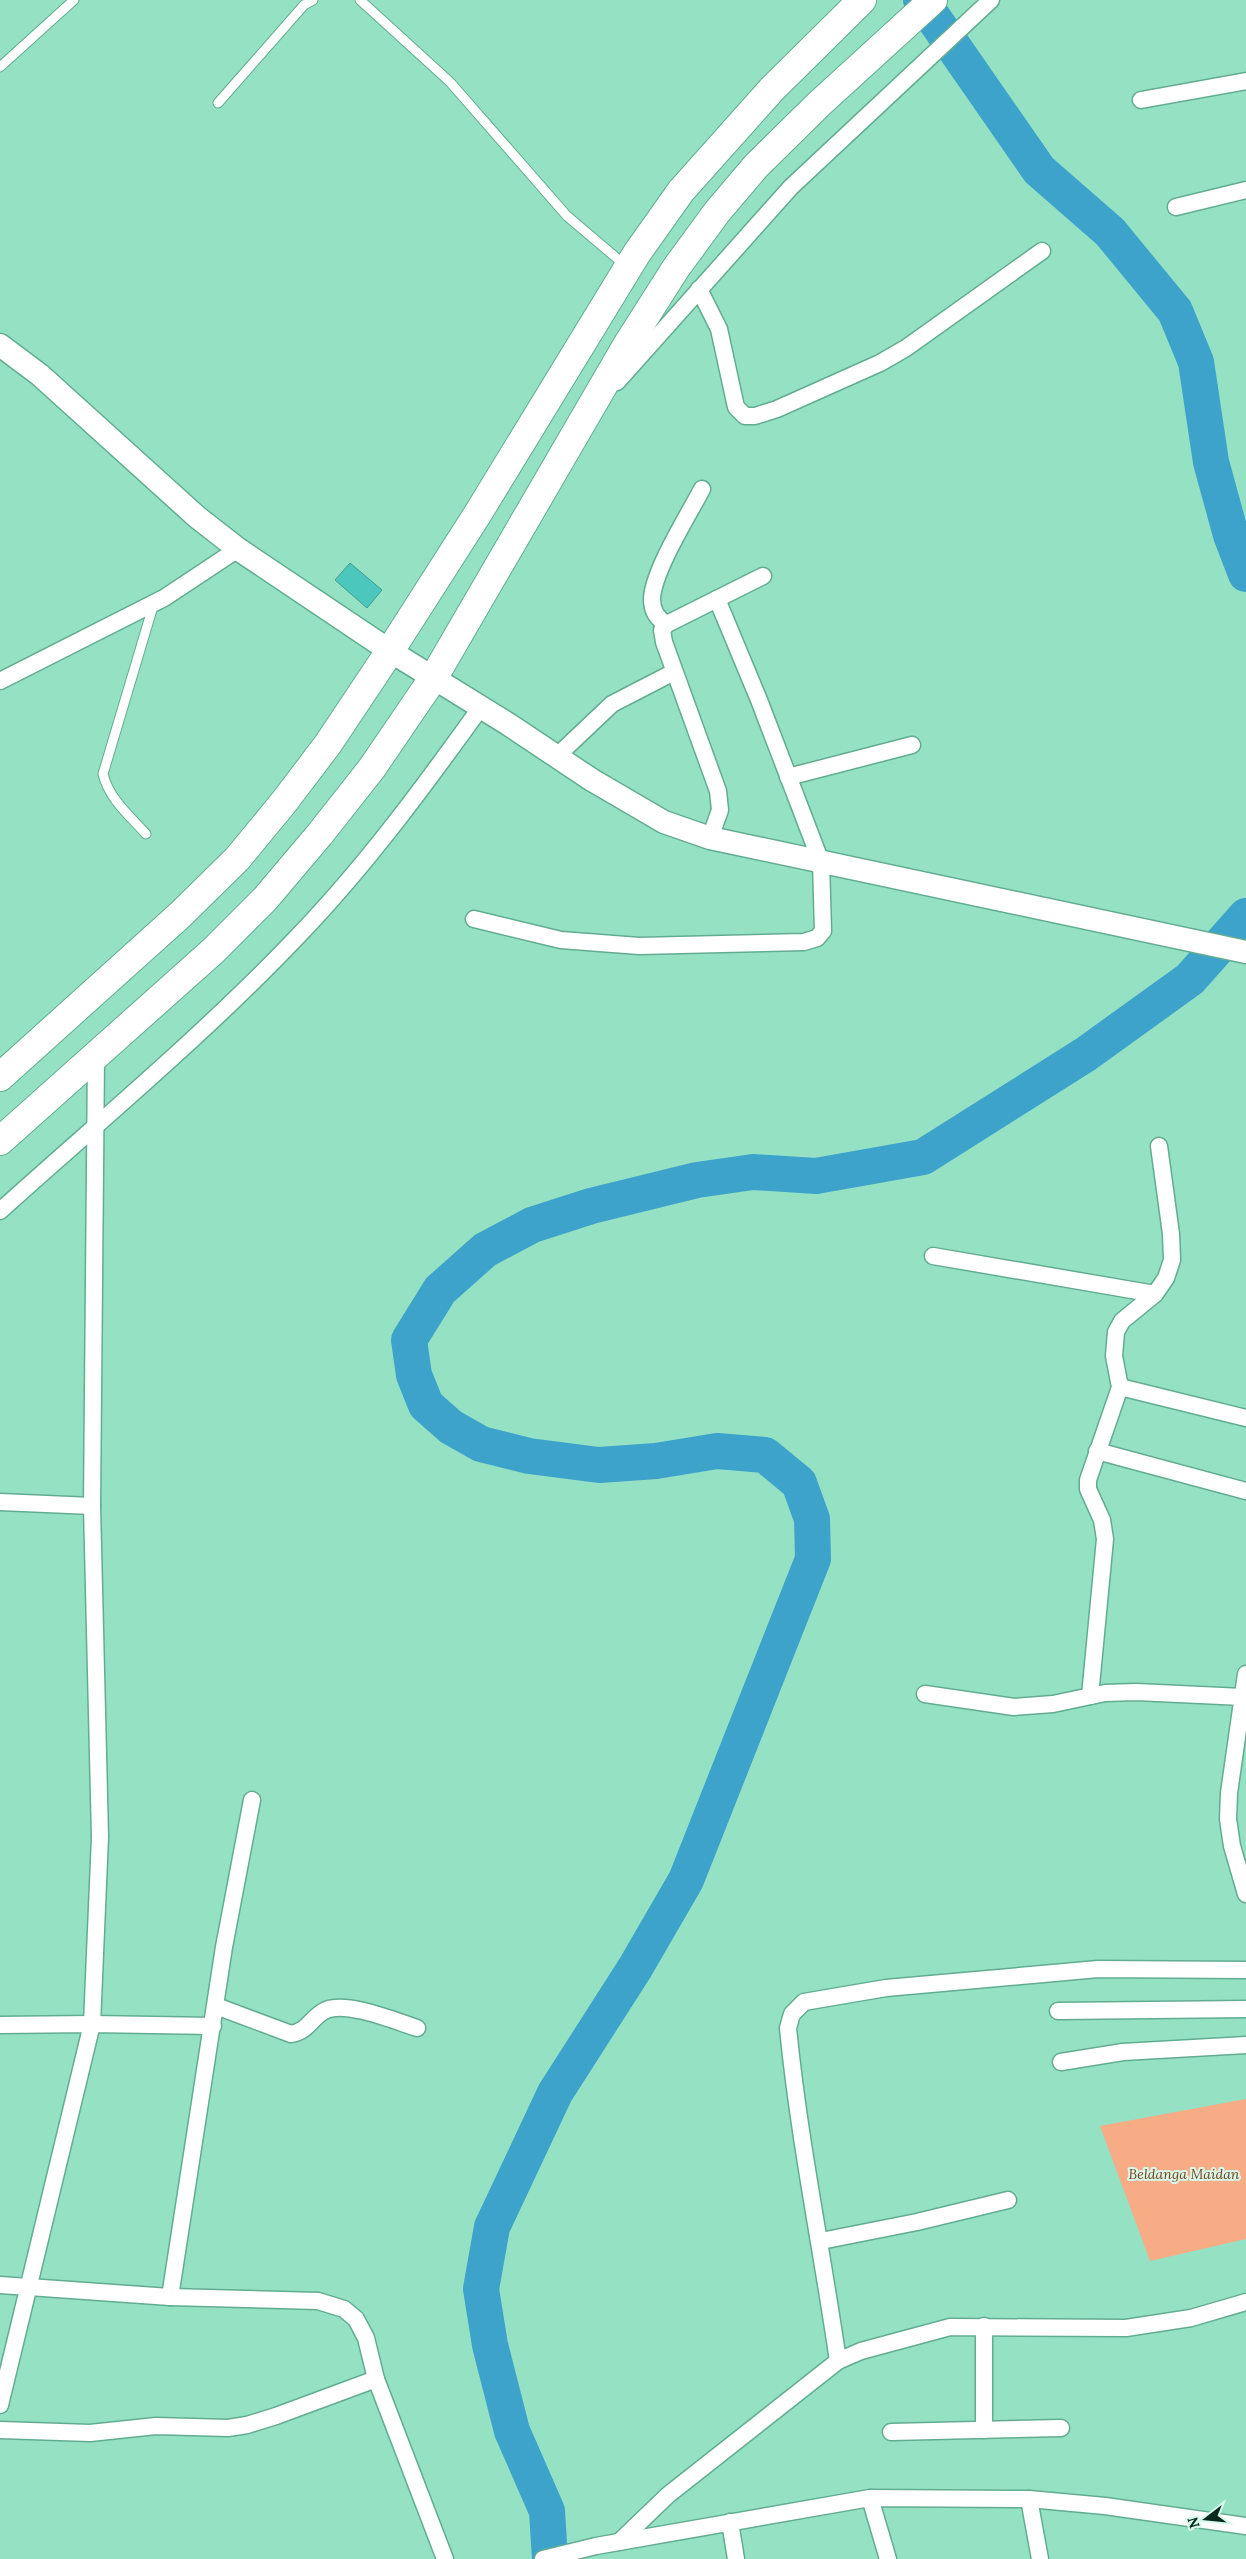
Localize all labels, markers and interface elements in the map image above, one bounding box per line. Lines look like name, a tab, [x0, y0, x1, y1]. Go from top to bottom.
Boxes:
park label: Beldanga Maidan	[1129, 2165, 1240, 2183]
north arrow	[1181, 2494, 1231, 2544]
text: N	[1183, 2515, 1204, 2530]

